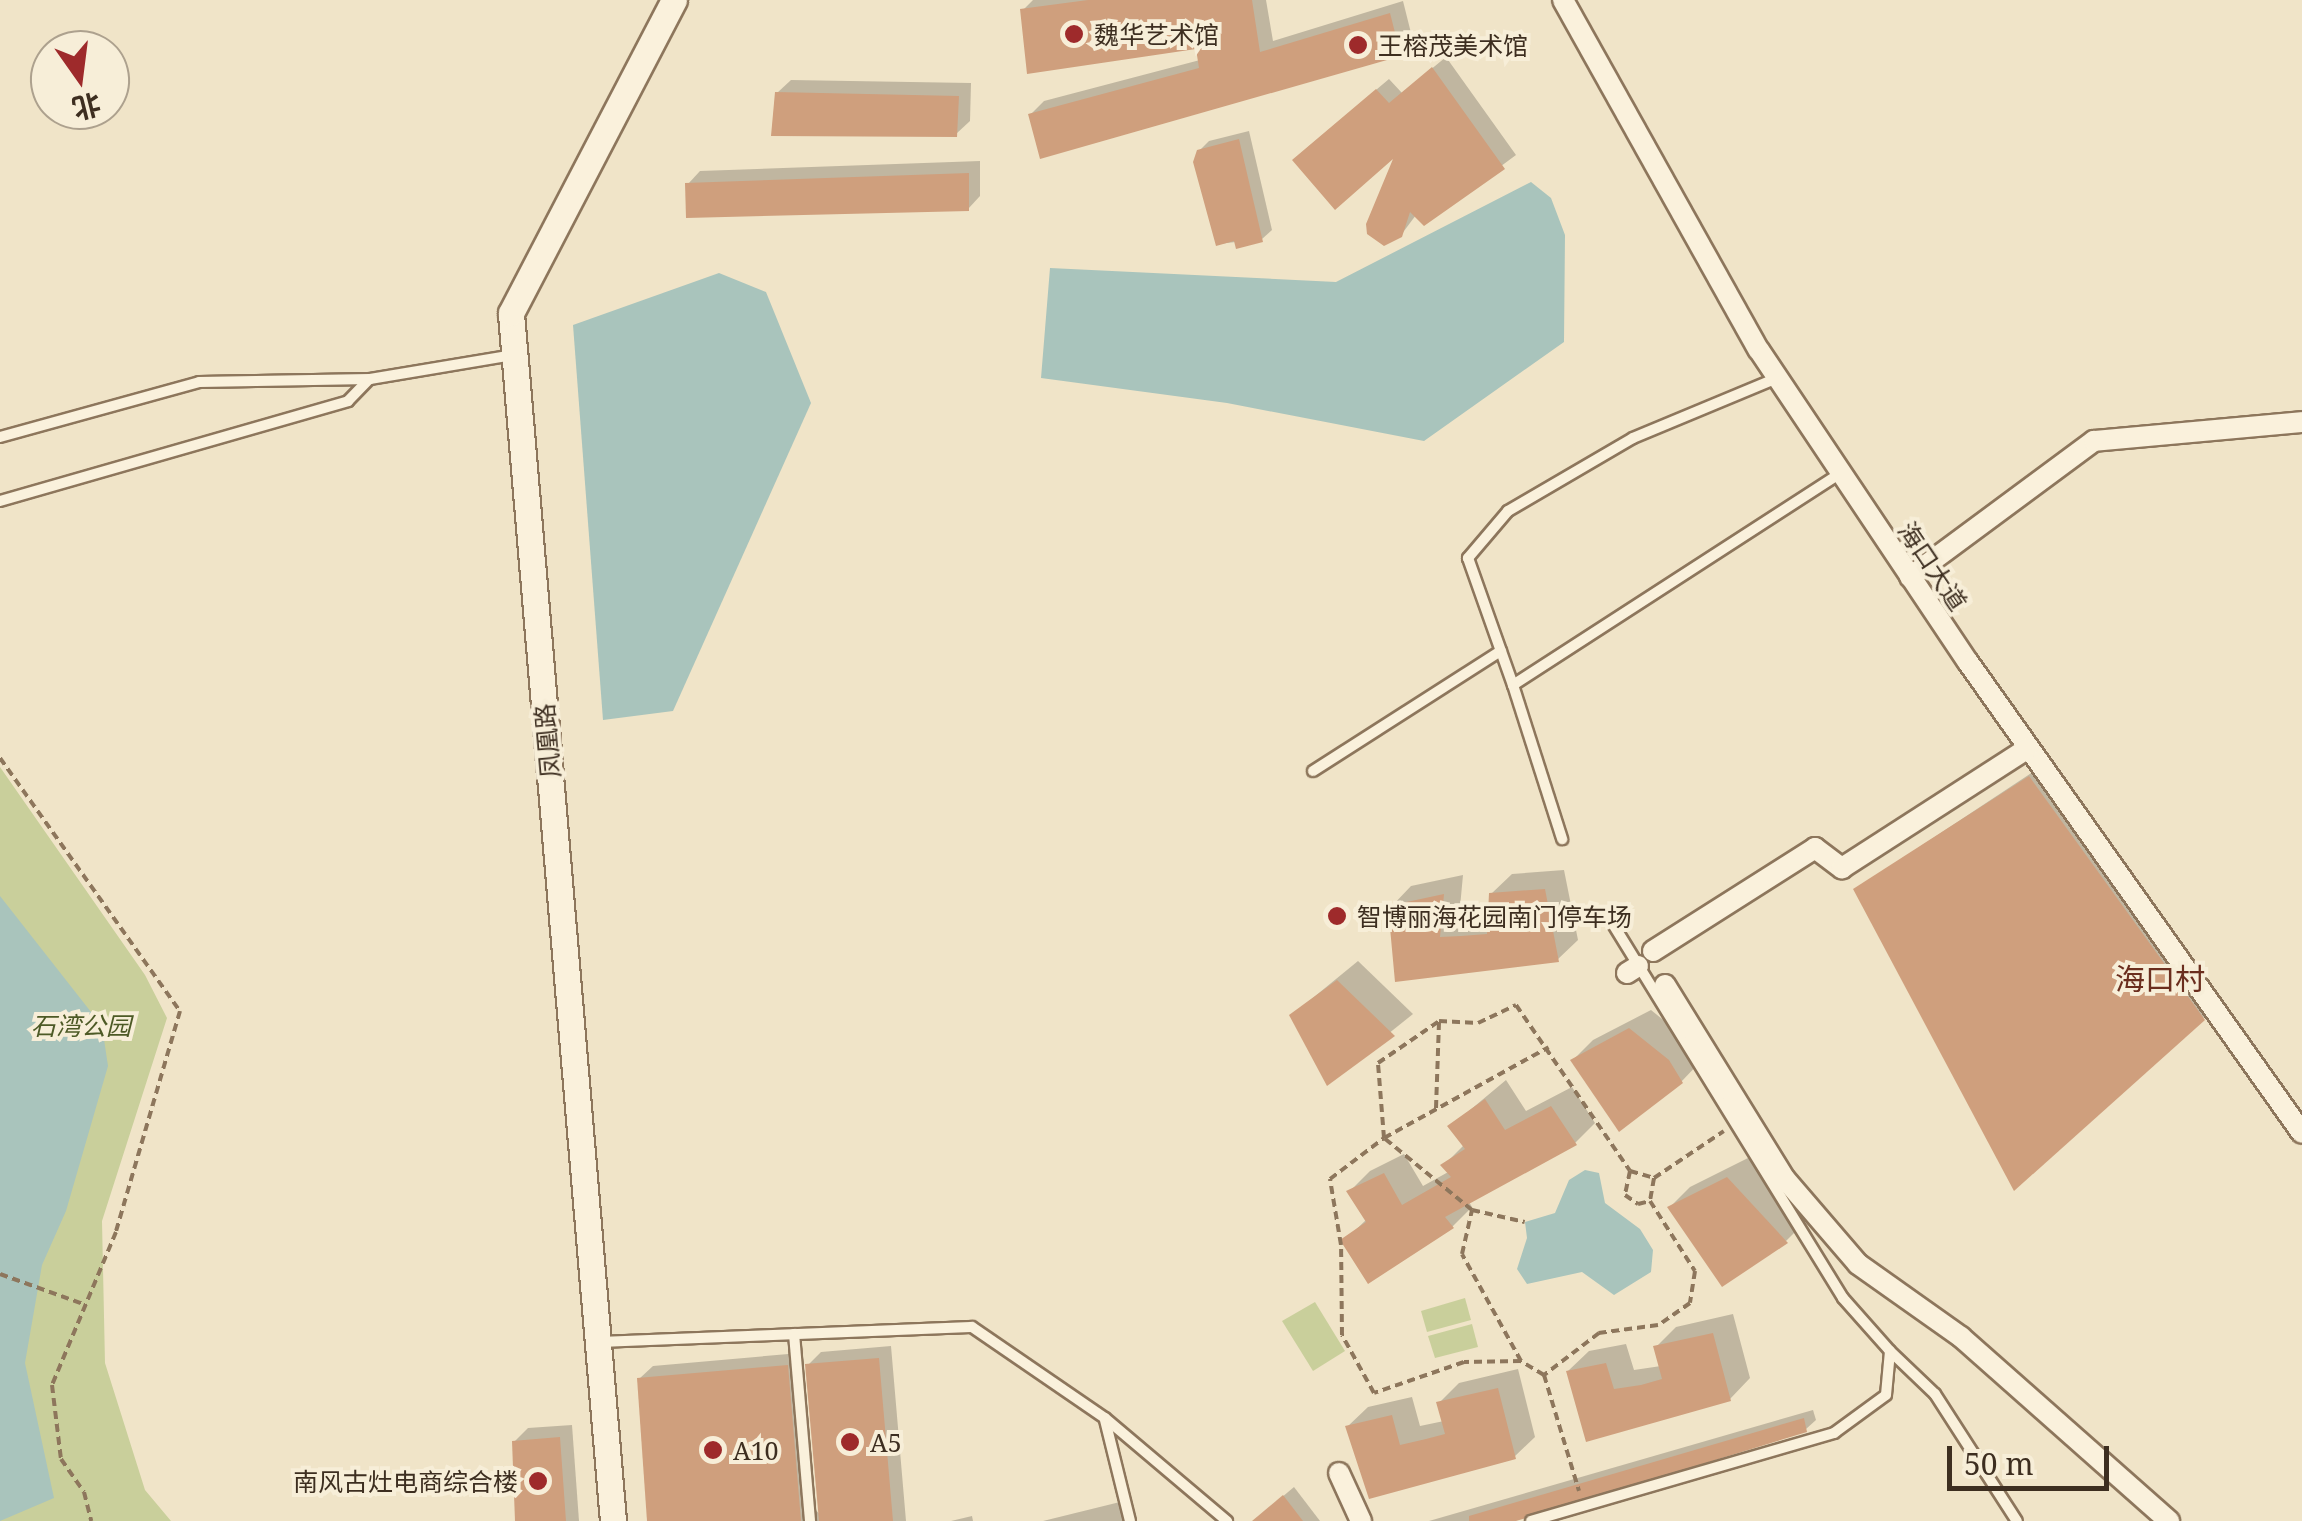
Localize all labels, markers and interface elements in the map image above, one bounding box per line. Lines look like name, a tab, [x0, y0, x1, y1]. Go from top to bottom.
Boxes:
place label: 魏华艺术馆	[1094, 19, 1219, 49]
marker: 魏华艺术馆	[1063, 23, 1085, 45]
north arrow	[30, 30, 130, 130]
place label: 王榕茂美术馆	[1378, 30, 1528, 60]
marker: 王榕茂美术馆	[1347, 34, 1369, 56]
text: 北	[69, 85, 105, 129]
street label: 海口大道	[1893, 516, 1973, 616]
street label: 凤凰路	[529, 702, 565, 780]
place label: 智博丽海花园南门停车场	[1357, 901, 1632, 931]
marker: 智博丽海花园南门停车场	[1326, 905, 1348, 927]
district label: 海口村	[2115, 961, 2205, 997]
park label: 石湾公园	[31, 1010, 131, 1040]
scale bar	[1952, 1426, 2114, 1488]
place label: A5	[870, 1427, 902, 1457]
marker: A5	[839, 1431, 861, 1453]
place label: A10	[733, 1435, 779, 1465]
marker: A10	[702, 1439, 724, 1461]
text: 50 m	[1964, 1443, 2034, 1484]
place label: 南风古灶电商综合楼	[293, 1466, 518, 1496]
marker: 南风古灶电商综合楼	[527, 1470, 549, 1492]

